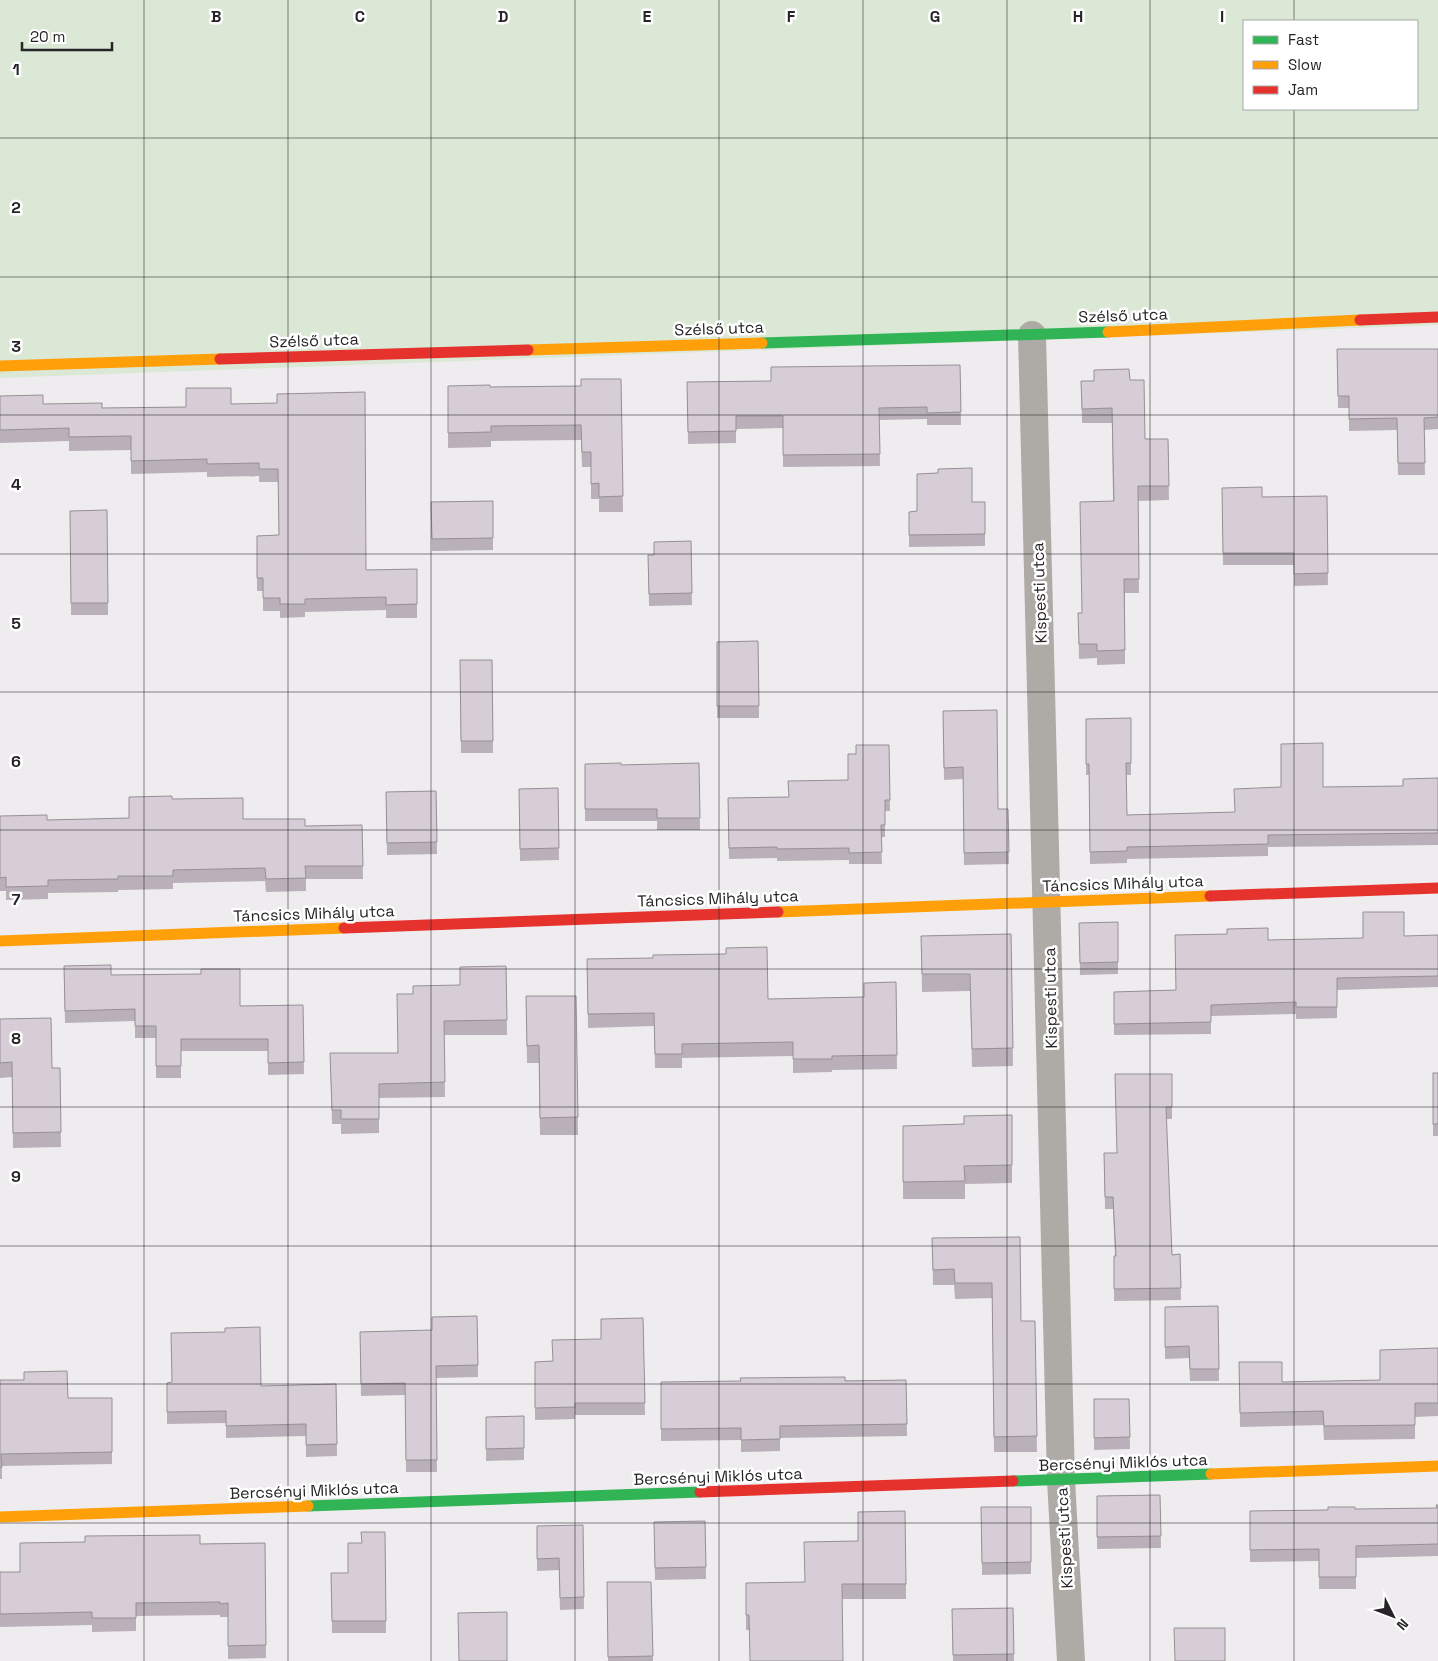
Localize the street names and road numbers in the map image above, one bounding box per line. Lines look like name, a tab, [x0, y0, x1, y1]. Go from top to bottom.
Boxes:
street label: Szélső utca	[1078, 303, 1168, 328]
street label: Szélső utca	[674, 316, 764, 341]
street label: Szélső utca	[269, 328, 359, 353]
street label: Kispesti utca	[1027, 542, 1052, 644]
street label: Táncsics Mihály utca	[1042, 870, 1204, 897]
street label: Táncsics Mihály utca	[637, 885, 799, 912]
street label: Táncsics Mihály utca	[233, 900, 395, 927]
street label: Kispesti utca	[1039, 947, 1062, 1049]
street label: Bercsényi Miklós utca	[1038, 1449, 1208, 1476]
street label: Bercsényi Miklós utca	[633, 1463, 803, 1490]
street label: Bercsényi Miklós utca	[229, 1477, 399, 1504]
street label: Kispesti utca	[1051, 1487, 1078, 1589]

